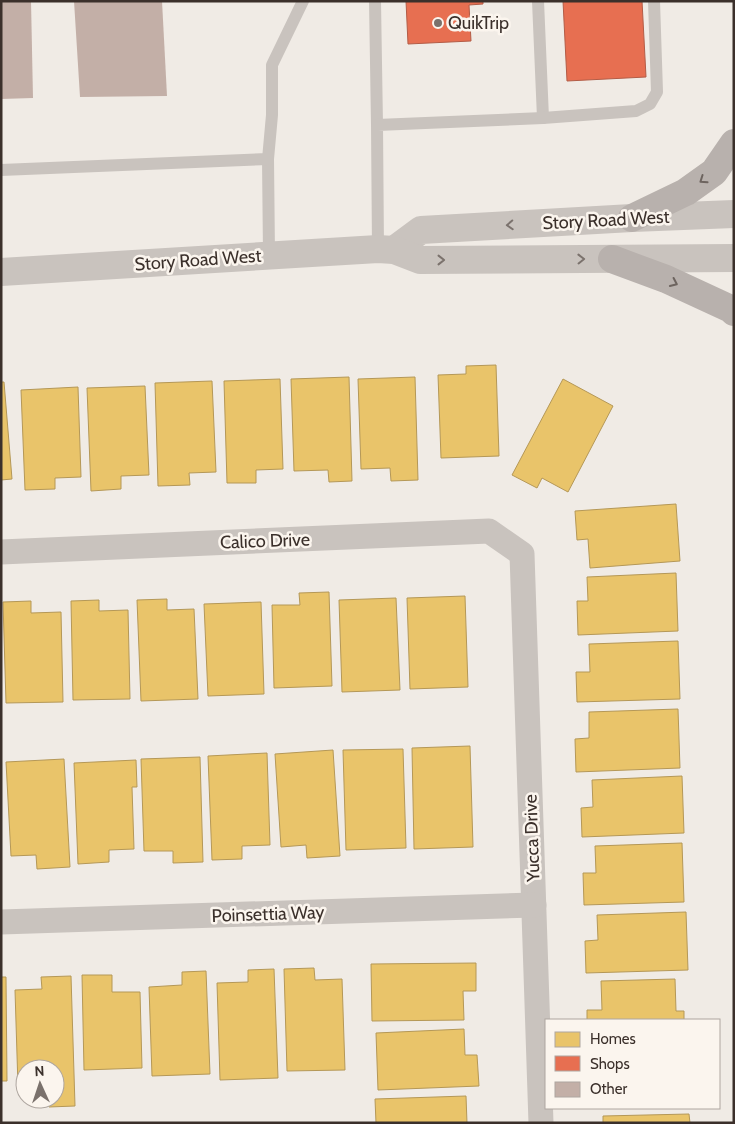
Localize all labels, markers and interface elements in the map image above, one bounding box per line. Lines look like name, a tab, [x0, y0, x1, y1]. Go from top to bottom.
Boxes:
place label: QuikTrip	[448, 12, 509, 34]
marker: QuikTrip	[432, 17, 444, 29]
one-way arrow	[699, 174, 709, 183]
street label: Story Road West	[542, 206, 670, 234]
one-way arrow	[506, 220, 514, 231]
street label: Story Road West	[134, 245, 262, 275]
one-way arrow	[577, 254, 585, 264]
one-way arrow	[438, 255, 445, 265]
one-way arrow	[669, 276, 678, 287]
street label: Calico Drive	[220, 528, 310, 554]
street label: Yucca Drive	[519, 794, 545, 883]
street label: Poinsettia Way	[211, 901, 325, 927]
legend	[545, 1019, 720, 1109]
text: Homes	[590, 1030, 636, 1048]
text: Shops	[590, 1055, 630, 1073]
north arrow	[15, 1059, 65, 1109]
text: N	[34, 1062, 45, 1080]
text: Other	[590, 1080, 627, 1098]

